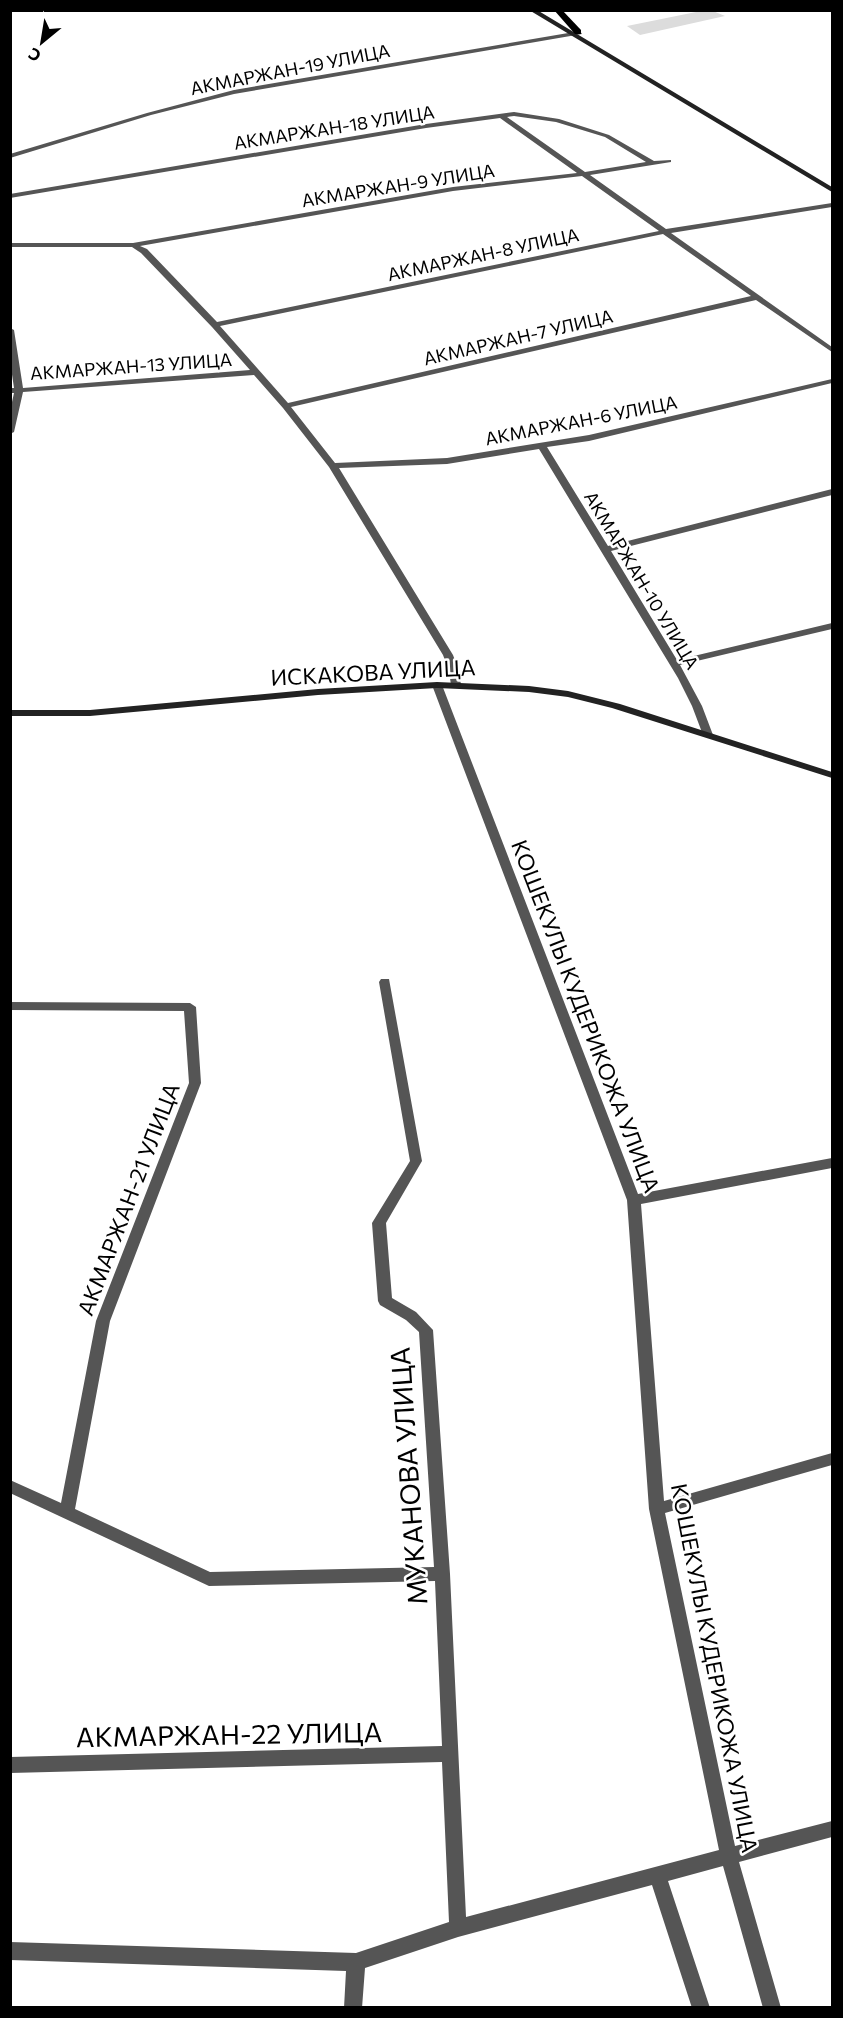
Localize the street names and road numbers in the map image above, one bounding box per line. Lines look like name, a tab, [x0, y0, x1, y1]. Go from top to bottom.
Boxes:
street label: АКМАРЖАН-19 УЛИЦА	[188, 39, 392, 99]
street label: АКМАРЖАН-18 УЛИЦА	[232, 100, 436, 154]
street label: АКМАРЖАН-9 УЛИЦА	[300, 159, 496, 211]
street label: АКМАРЖАН-8 УЛИЦА	[385, 223, 581, 285]
street label: АКМАРЖАН-7 УЛИЦА	[421, 304, 615, 370]
street label: АКМАРЖАН-13 УЛИЦА	[29, 348, 233, 384]
street label: АКМАРЖАН-6 УЛИЦА	[483, 391, 679, 449]
street label: АКМАРЖАН-10 УЛИЦА	[580, 487, 704, 673]
street label: ИСКАКОВА УЛИЦА	[270, 653, 476, 691]
street label: КОШЕКУЛЫ КУДЕРИКОЖА УЛИЦА	[506, 836, 666, 1196]
street label: АКМАРЖАН-21 УЛИЦА	[71, 1079, 185, 1319]
street label: МУКАНОВА УЛИЦА	[383, 1346, 433, 1606]
street label: КОШЕКУЛЫ КУДЕРИКОЖА УЛИЦА	[666, 1481, 764, 1855]
street label: АКМАРЖАН-22 УЛИЦА	[76, 1715, 382, 1753]

